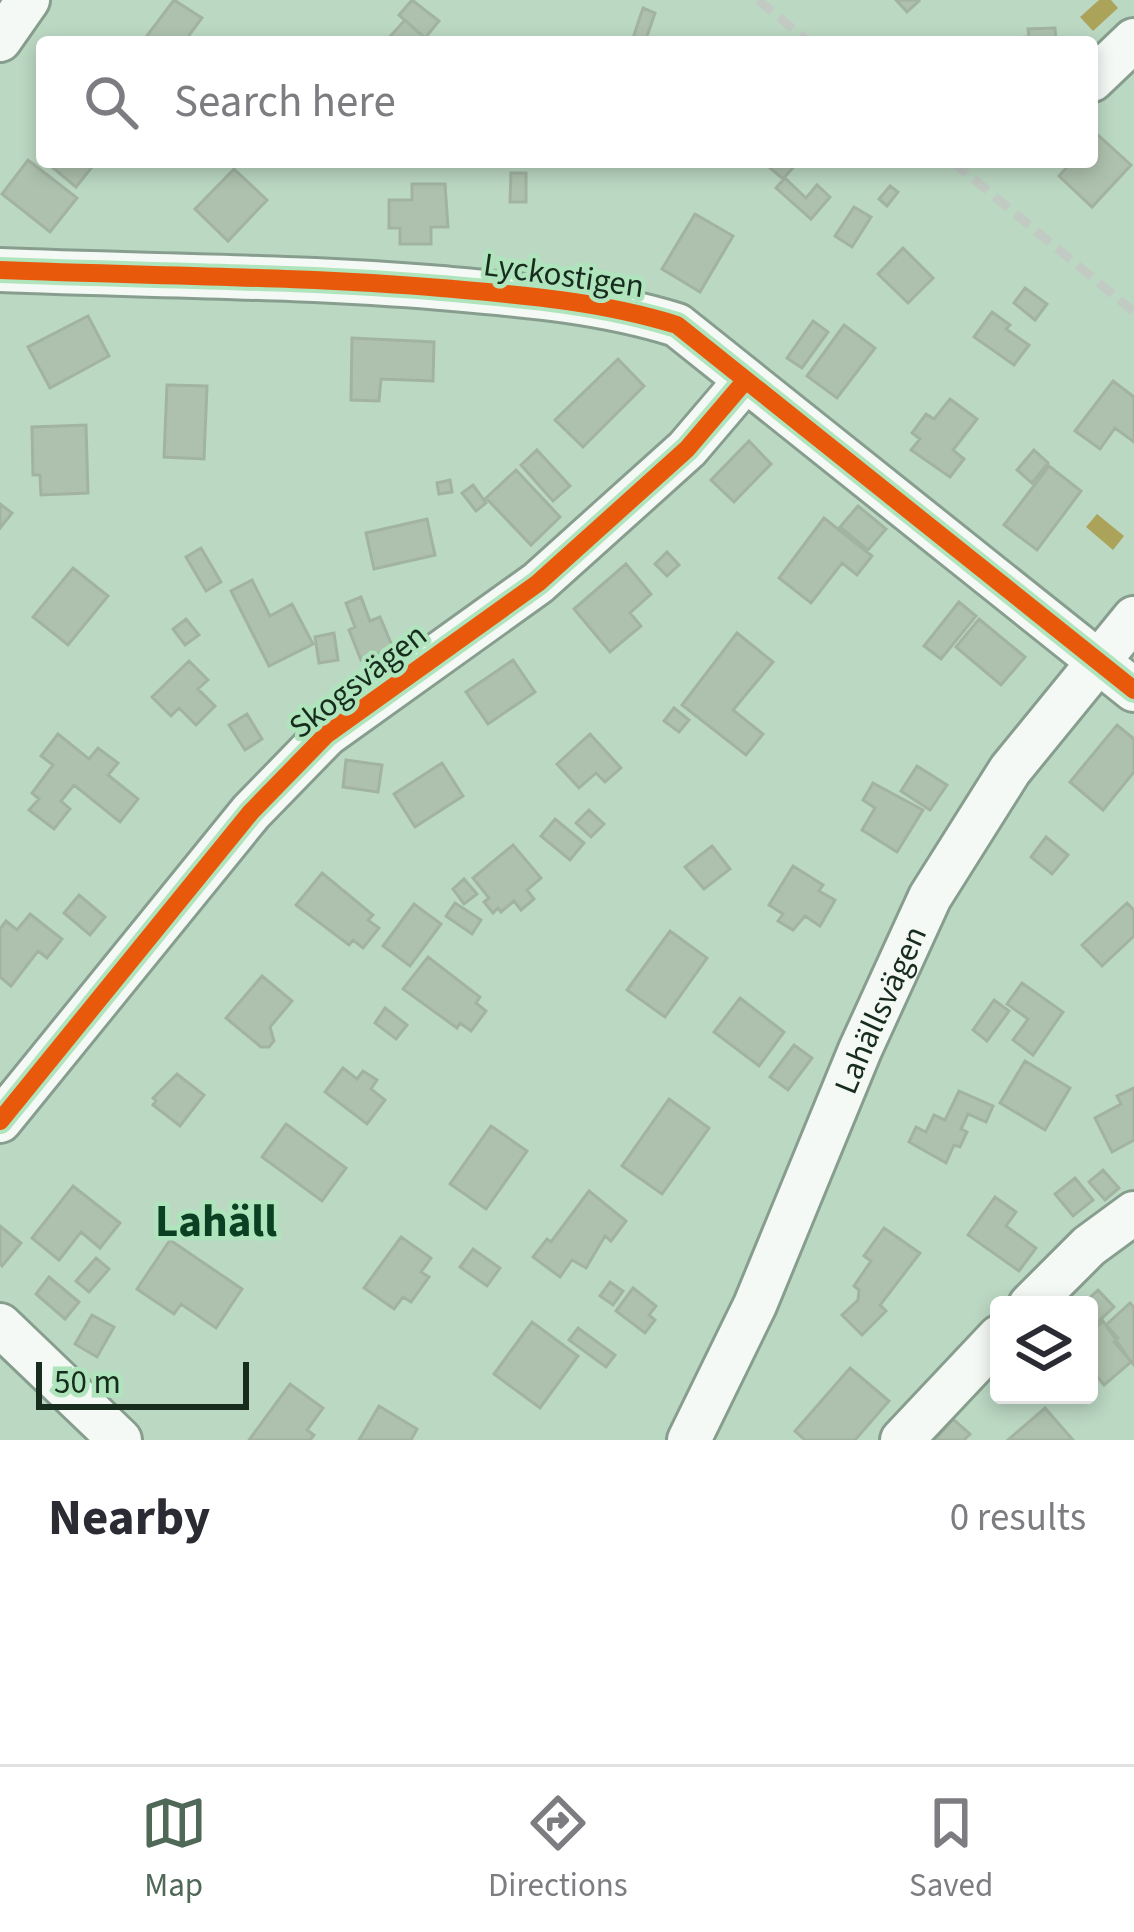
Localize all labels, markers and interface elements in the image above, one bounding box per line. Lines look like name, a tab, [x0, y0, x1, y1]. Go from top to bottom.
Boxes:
search box	[36, 36, 1098, 168]
icon: search	[78, 69, 144, 135]
text: Search here	[174, 70, 396, 134]
street label: Lyckostigen	[480, 241, 647, 310]
street label: Skogsvägen	[279, 612, 437, 750]
street label: Lahällsvägen	[823, 918, 939, 1101]
district label: Lahäll	[155, 1190, 277, 1254]
map controls	[990, 1296, 1098, 1404]
button: layers	[990, 1296, 1098, 1404]
scale bar	[36, 1356, 249, 1409]
text: 50 m	[54, 1359, 121, 1406]
text: Nearby	[48, 1482, 210, 1554]
text: 0 results	[950, 1490, 1086, 1546]
tab: Map	[141, 1790, 207, 1909]
tab: Directions	[488, 1790, 628, 1909]
tab: Saved	[909, 1790, 993, 1909]

